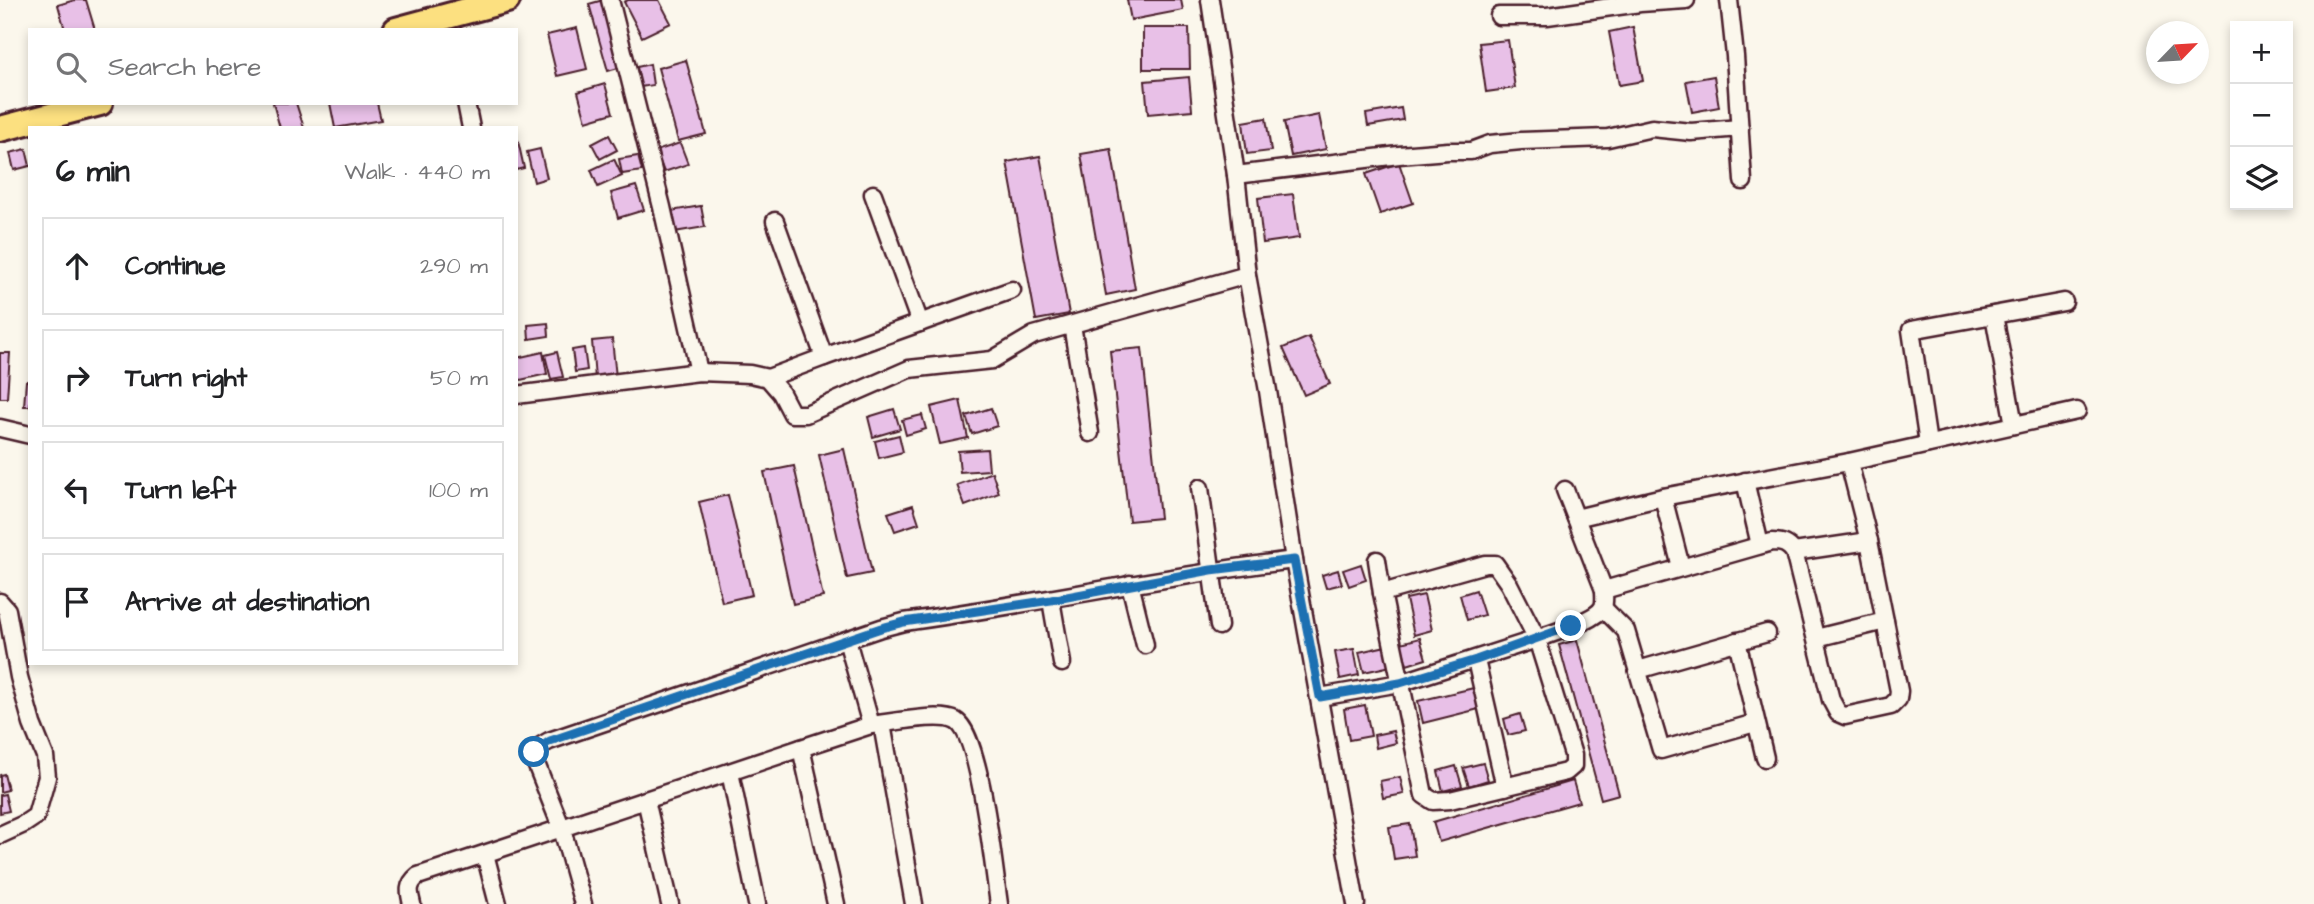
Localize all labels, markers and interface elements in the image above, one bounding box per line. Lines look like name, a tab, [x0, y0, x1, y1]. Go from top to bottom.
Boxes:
north arrow	[2146, 21, 2209, 84]
map controls	[2230, 21, 2293, 210]
button: +	[2230, 21, 2293, 84]
search box	[28, 28, 518, 105]
icon: search	[52, 48, 90, 86]
text: Search here	[108, 49, 261, 85]
button: −	[2230, 84, 2293, 147]
button: layers	[2230, 147, 2293, 210]
text: 6 min	[56, 151, 130, 193]
text: Walk · 440 m	[344, 156, 490, 188]
icon: ahead	[58, 247, 96, 285]
text: Continue	[125, 248, 226, 284]
text: 290 m	[420, 250, 488, 282]
icon: right	[58, 359, 96, 397]
text: Turn right	[125, 360, 247, 396]
text: 50 m	[430, 362, 488, 394]
icon: left	[58, 471, 96, 509]
text: Turn left	[125, 472, 236, 508]
text: 100 m	[429, 474, 488, 506]
icon: arrive	[58, 583, 96, 621]
text: Arrive at destination	[125, 584, 370, 620]
route end	[1555, 610, 1586, 641]
route start	[518, 736, 549, 767]

